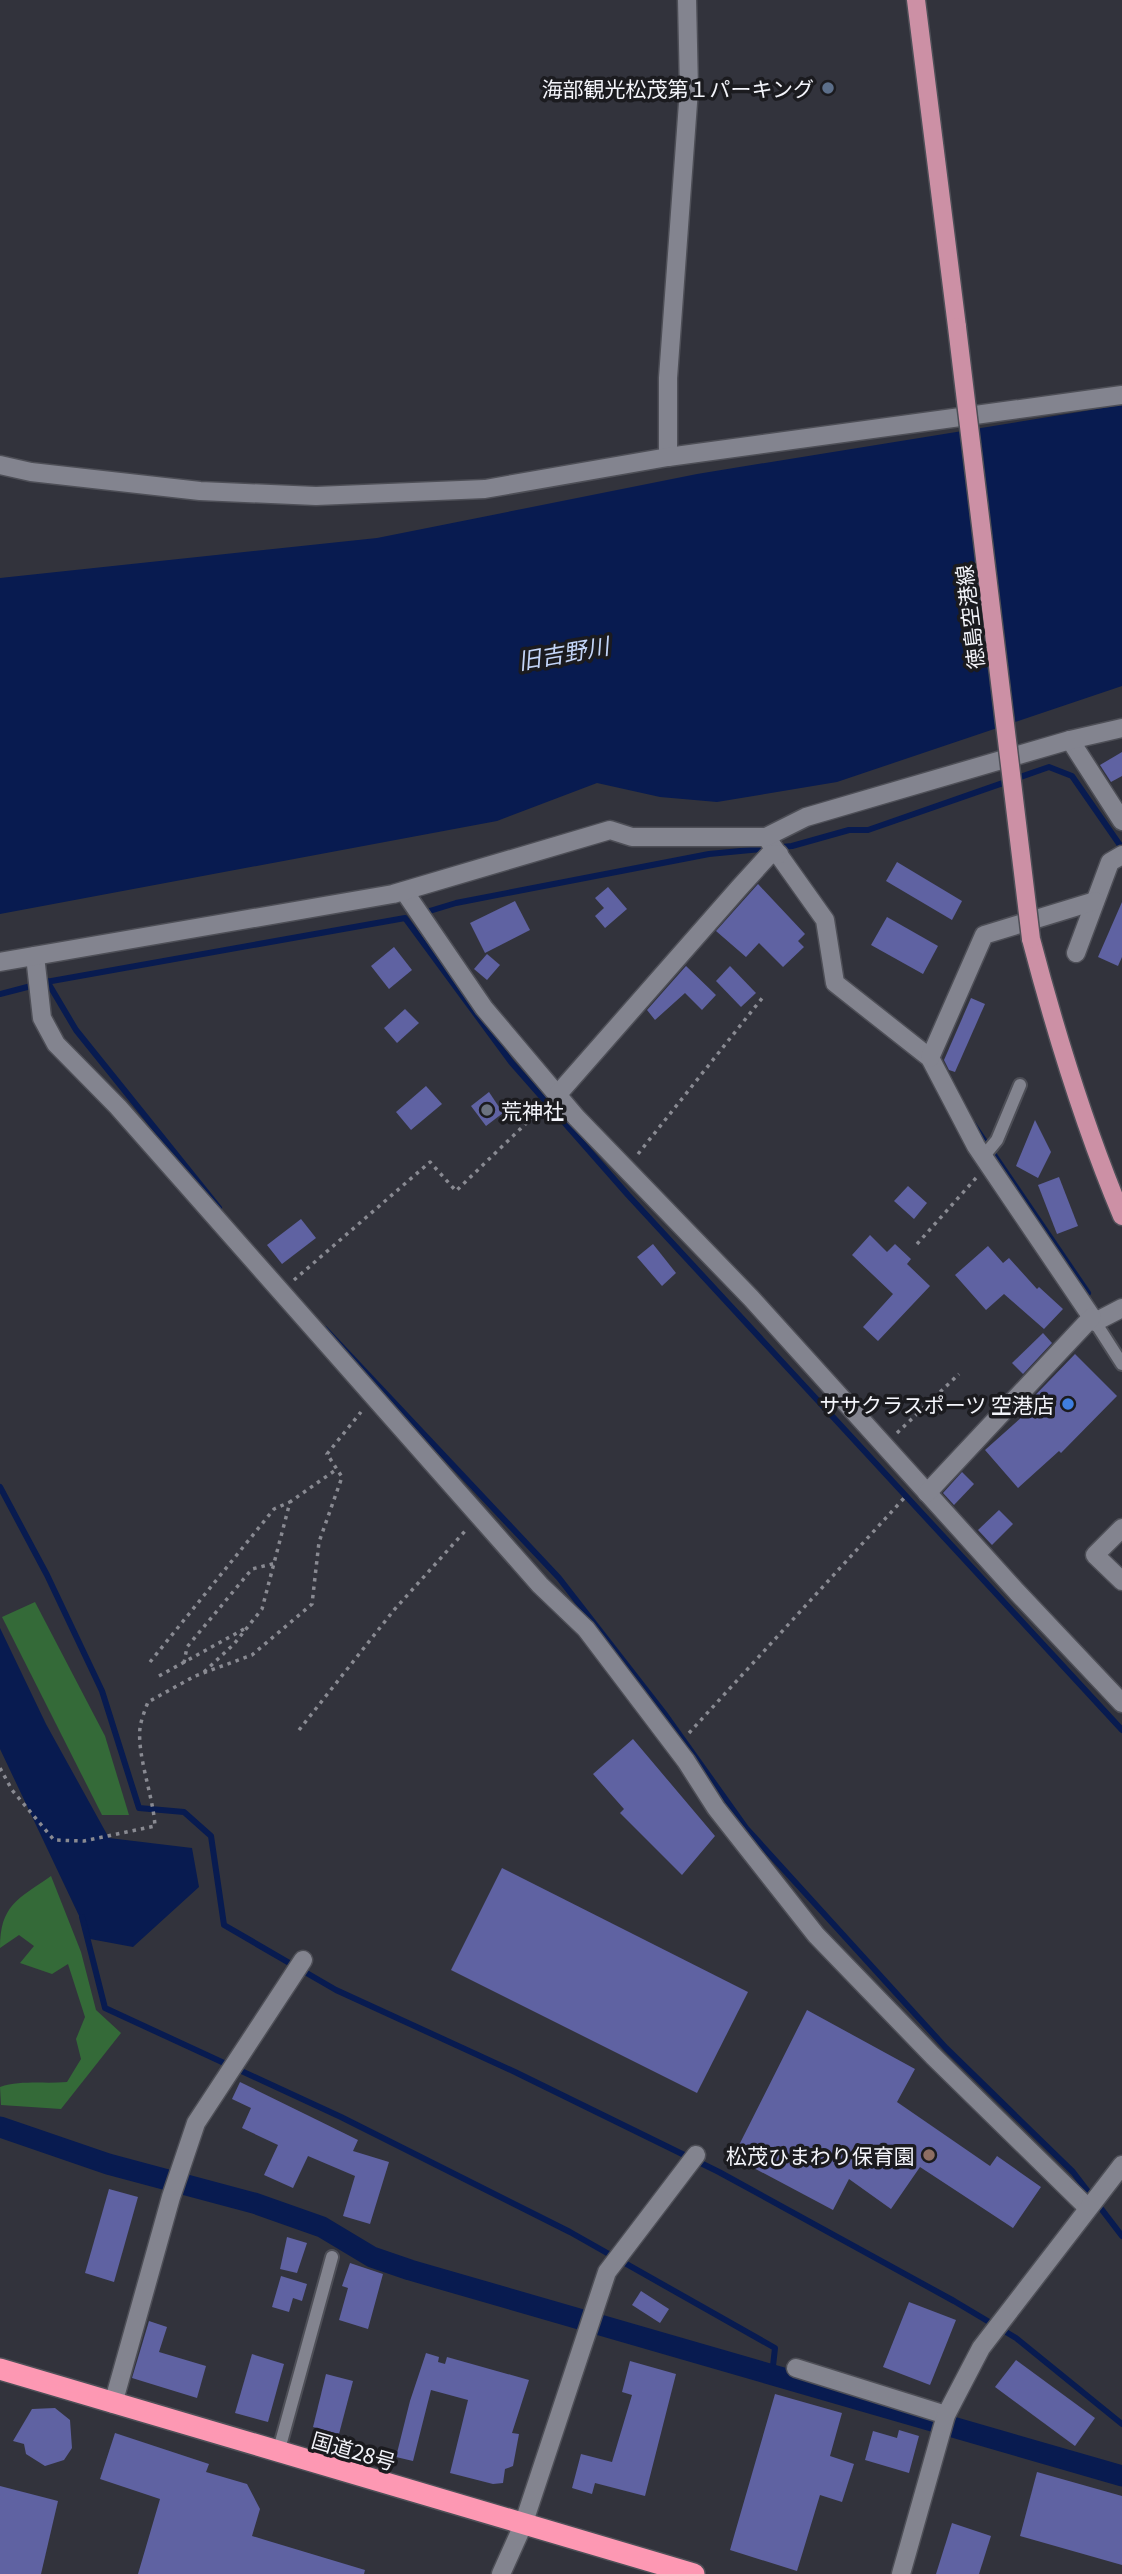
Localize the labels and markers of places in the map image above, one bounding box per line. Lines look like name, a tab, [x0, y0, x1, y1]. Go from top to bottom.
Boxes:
place label: 海部観光松茂第１パーキング	[542, 73, 814, 103]
marker: 海部観光松茂第１パーキング	[820, 80, 836, 96]
place label: 荒神社	[501, 1095, 564, 1125]
marker: 荒神社	[479, 1102, 495, 1118]
place label: ササクラスポーツ 空港店	[819, 1389, 1054, 1419]
marker: ササクラスポーツ 空港店	[1060, 1396, 1076, 1412]
place label: 松茂ひまわり保育園	[726, 2140, 915, 2170]
marker: 松茂ひまわり保育園	[921, 2147, 937, 2163]

